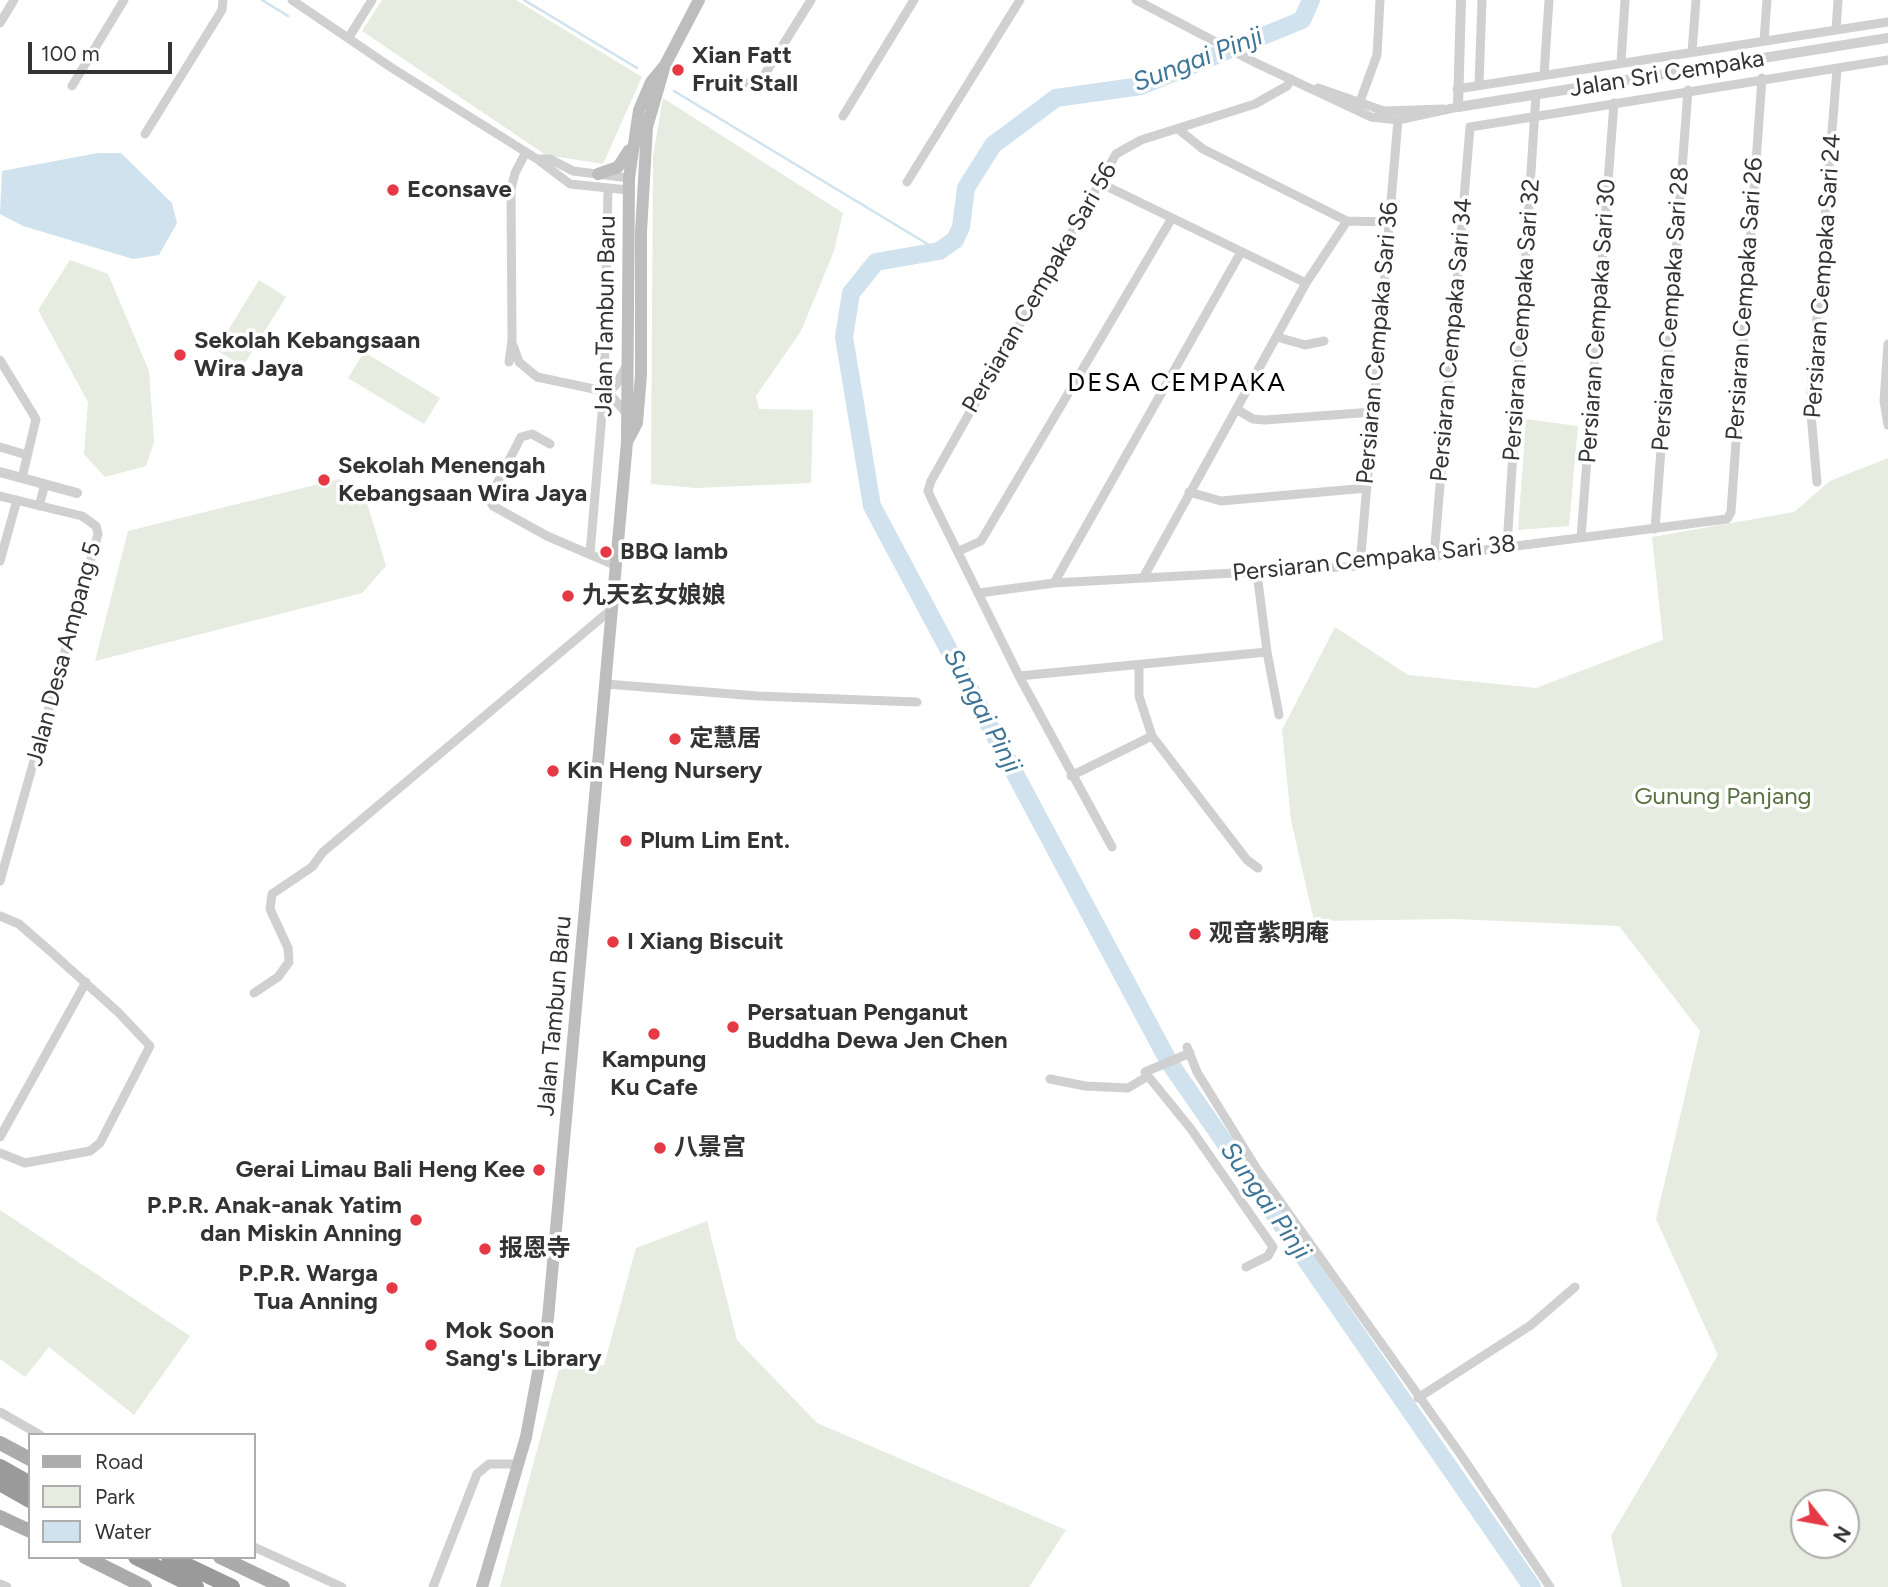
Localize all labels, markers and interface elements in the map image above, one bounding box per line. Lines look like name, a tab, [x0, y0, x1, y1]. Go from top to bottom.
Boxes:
water label: Sungai Pinji	[1129, 21, 1267, 99]
scale bar	[32, 28, 175, 72]
text: 100 m	[41, 41, 100, 66]
place label: Xian Fatt Fruit Stall	[692, 42, 798, 98]
street label: Jalan Sri Cempaka	[1568, 44, 1766, 104]
marker: Xian Fatt Fruit Stall	[670, 62, 686, 78]
street label: Persiaran Cempaka Sari 24	[1799, 133, 1847, 419]
street label: Persiaran Cempaka Sari 26	[1721, 156, 1769, 442]
street label: Persiaran Cempaka Sari 56	[956, 158, 1124, 418]
street label: Persiaran Cempaka Sari 28	[1647, 166, 1695, 452]
place label: Econsave	[407, 176, 512, 204]
street label: Persiaran Cempaka Sari 32	[1498, 178, 1546, 462]
street label: Persiaran Cempaka Sari 30	[1574, 178, 1622, 464]
marker: Econsave	[385, 182, 401, 198]
street label: Persiaran Cempaka Sari 34	[1425, 197, 1479, 483]
street label: Persiaran Cempaka Sari 36	[1351, 201, 1405, 485]
street label: Jalan Tambun Baru	[590, 215, 622, 417]
place label: Sekolah Kebangsaan Wira Jaya	[194, 327, 420, 383]
marker: Sekolah Kebangsaan Wira Jaya	[172, 347, 188, 363]
district label: DESA CEMPAKA	[1069, 367, 1285, 399]
place label: Sekolah Menengah Kebangsaan Wira Jaya	[338, 452, 587, 508]
marker: Sekolah Menengah Kebangsaan Wira Jaya	[316, 472, 332, 488]
street label: Persiaran Cempaka Sari 38	[1231, 530, 1517, 588]
place label: BBQ lamb	[620, 538, 728, 566]
street label: Jalan Desa Ampang 5	[20, 539, 108, 769]
marker: BBQ lamb	[598, 544, 614, 560]
place label: 九天玄女娘娘	[582, 582, 726, 610]
marker: 九天玄女娘娘	[560, 588, 576, 604]
water label: Sungai Pinji	[936, 644, 1028, 778]
place label: 定慧居	[689, 725, 761, 753]
marker: 定慧居	[667, 731, 683, 747]
place label: Kin Heng Nursery	[567, 757, 762, 785]
marker: Kin Heng Nursery	[545, 763, 561, 779]
park label: Gunung Panjang	[1634, 783, 1812, 811]
place label: Plum Lim Ent.	[640, 827, 790, 855]
marker: Plum Lim Ent.	[618, 833, 634, 849]
street label: Jalan Tambun Baru	[532, 915, 578, 1117]
place label: 观音紫明庵	[1209, 920, 1329, 948]
marker: 观音紫明庵	[1187, 926, 1203, 942]
place label: I Xiang Biscuit	[627, 928, 784, 956]
marker: I Xiang Biscuit	[605, 934, 621, 950]
place label: Persatuan Penganut Buddha Dewa Jen Chen	[747, 999, 1008, 1055]
marker: Persatuan Penganut Buddha Dewa Jen Chen	[725, 1019, 741, 1035]
marker: Kampung Ku Cafe	[646, 1026, 662, 1042]
place label: Kampung Ku Cafe	[601, 1046, 707, 1102]
place label: 八景宫	[674, 1134, 746, 1162]
water label: Sungai Pinji	[1213, 1136, 1317, 1266]
marker: 八景宫	[652, 1140, 668, 1156]
place label: Gerai Limau Bali Heng Kee	[235, 1156, 525, 1184]
marker: Gerai Limau Bali Heng Kee	[531, 1162, 547, 1178]
place label: P.P.R. Anak-anak Yatim dan Miskin Anning	[147, 1192, 402, 1248]
marker: P.P.R. Anak-anak Yatim dan Miskin Anning	[408, 1212, 424, 1228]
place label: 报恩寺	[499, 1235, 571, 1263]
marker: 报恩寺	[477, 1241, 493, 1257]
place label: P.P.R. Warga Tua Anning	[238, 1260, 378, 1316]
marker: P.P.R. Warga Tua Anning	[384, 1280, 400, 1296]
place label: Mok Soon Sang's Library	[445, 1317, 601, 1373]
marker: Mok Soon Sang's Library	[423, 1337, 439, 1353]
legend	[28, 1433, 256, 1559]
text: Road	[95, 1449, 143, 1474]
text: Park	[95, 1484, 135, 1509]
north arrow	[1790, 1489, 1860, 1559]
text: Water	[95, 1519, 151, 1544]
text: N	[1828, 1522, 1855, 1546]

